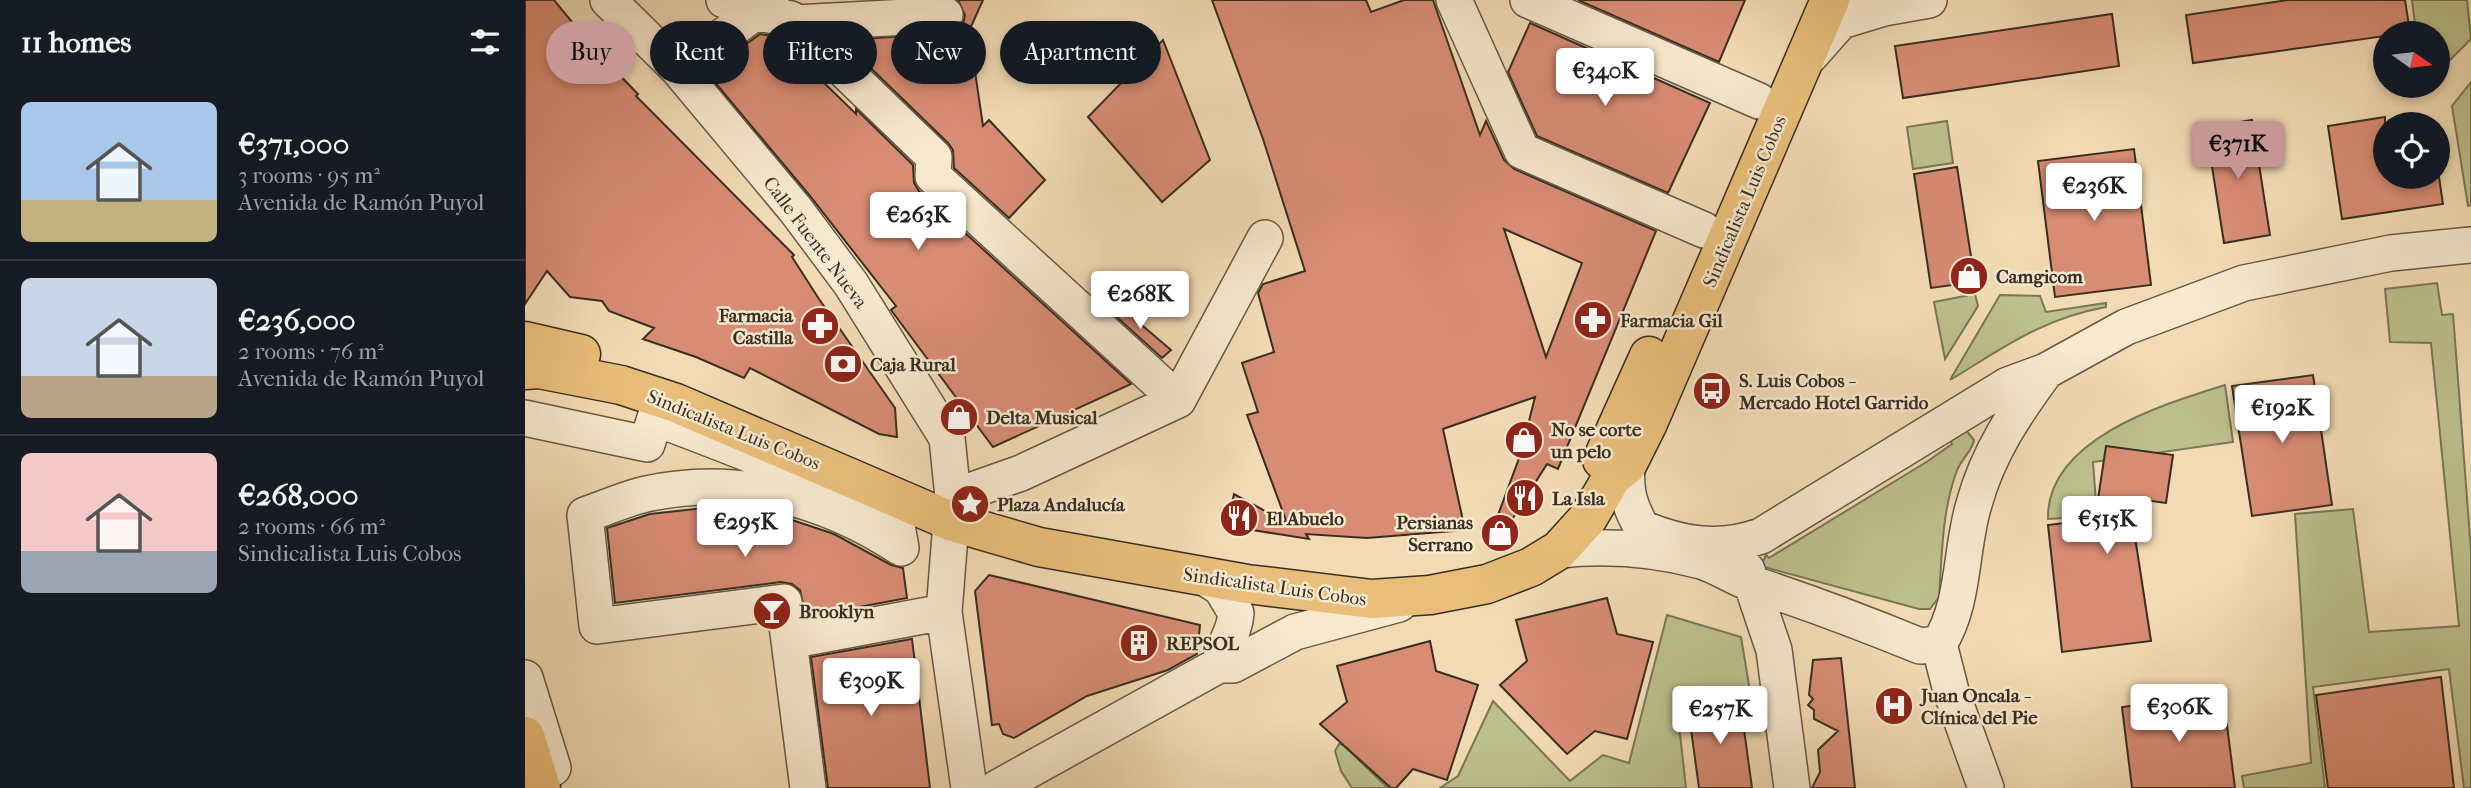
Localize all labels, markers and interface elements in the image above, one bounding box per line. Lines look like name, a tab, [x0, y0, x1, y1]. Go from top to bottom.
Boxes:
chip: Buy	[546, 21, 636, 84]
chip: Rent	[650, 21, 749, 84]
chip: Filters	[763, 21, 877, 84]
chip: New	[891, 21, 986, 84]
chip: Apartment	[1000, 21, 1161, 84]
north arrow	[2373, 21, 2450, 98]
map controls	[2373, 21, 2450, 189]
icon: filters	[466, 23, 504, 61]
text: 11 homes	[21, 25, 131, 60]
pin: €340K	[1556, 48, 1654, 108]
text: €340K	[1572, 57, 1638, 84]
street label: Sindicalista Luis Cobos	[1699, 112, 1791, 291]
button: locate	[2373, 112, 2450, 189]
pin: €371K	[2189, 122, 2287, 181]
text: €371,000	[238, 127, 349, 162]
icon: home	[77, 130, 161, 214]
text: €371K	[2208, 130, 2268, 157]
text: 3 rooms · 95 m²	[238, 162, 380, 189]
pin: €236K	[2045, 164, 2143, 223]
text: €236K	[2062, 172, 2126, 199]
street label: Calle Fuente Nueva	[759, 173, 872, 313]
text: Avenida de Ramón Puyol	[238, 189, 484, 216]
pin: €263K	[869, 192, 967, 252]
text: €263K	[886, 201, 950, 228]
shop icon: Camgicom	[1948, 255, 1990, 297]
place label: Camgicom	[1996, 266, 2083, 288]
pin: €268K	[1091, 272, 1189, 331]
text: €268K	[1107, 280, 1173, 307]
pharmacy icon: Farmacia Gil	[1572, 299, 1614, 341]
text: €236,000	[238, 303, 356, 338]
place label: Farmacia Castilla	[718, 305, 794, 349]
pharmacy icon: Farmacia Castilla	[799, 305, 841, 347]
icon: home	[77, 306, 161, 390]
place label: Farmacia Gil	[1619, 310, 1723, 332]
text: 2 rooms · 76 m²	[238, 338, 384, 365]
bank icon: Caja Rural	[822, 343, 864, 385]
place label: Caja Rural	[870, 354, 956, 376]
text: Avenida de Ramón Puyol	[238, 365, 484, 392]
bus stop icon: S. Luis Cobos - Mercado Hotel Garrido	[1691, 370, 1733, 412]
place label: S. Luis Cobos - Mercado Hotel Garrido	[1738, 370, 1929, 414]
street label: Sindicalista Luis Cobos	[644, 385, 823, 475]
pin: €192K	[2233, 386, 2331, 445]
text: €192K	[2251, 394, 2313, 421]
shop icon: Delta Musical	[938, 396, 980, 438]
place label: Delta Musical	[986, 407, 1098, 429]
shop icon: No se corte un pelo	[1503, 419, 1545, 461]
place label: No se corte un pelo	[1550, 419, 1642, 463]
restaurant icon: La Isla	[1504, 477, 1546, 519]
text: €268,000	[238, 478, 358, 513]
icon: home	[77, 481, 161, 565]
place icon: Plaza Andalucía	[949, 483, 991, 525]
place label: La Isla	[1552, 488, 1606, 510]
place label: Plaza Andalucía	[997, 494, 1126, 516]
pin: €515K	[2058, 496, 2156, 556]
restaurant icon: El Abuelo	[1218, 497, 1260, 539]
pin: €295K	[696, 500, 794, 559]
text: €515K	[2078, 505, 2136, 532]
text: €295K	[713, 508, 777, 535]
place label: El Abuelo	[1266, 508, 1344, 530]
place label: Persianas Serrano	[1396, 512, 1473, 556]
shop icon: Persianas Serrano	[1479, 512, 1521, 554]
text: 2 rooms · 66 m²	[238, 513, 385, 540]
text: Sindicalista Luis Cobos	[238, 540, 462, 567]
street label: Sindicalista Luis Cobos	[1182, 563, 1368, 611]
bar icon: Brooklyn	[751, 590, 793, 632]
place label: Brooklyn	[799, 601, 875, 623]
building icon: REPSOL	[1118, 622, 1160, 664]
place label: REPSOL	[1166, 633, 1239, 655]
pin: €309K	[822, 658, 920, 718]
text: €309K	[839, 667, 903, 694]
pin: €306K	[2130, 684, 2228, 744]
hospital icon: Juan Oncala - Clínica del Pie	[1873, 685, 1915, 727]
place label: Juan Oncala - Clínica del Pie	[1919, 685, 2038, 729]
pin: €257K	[1671, 686, 1769, 746]
text: €306K	[2147, 693, 2211, 720]
text: €257K	[1688, 695, 1752, 722]

